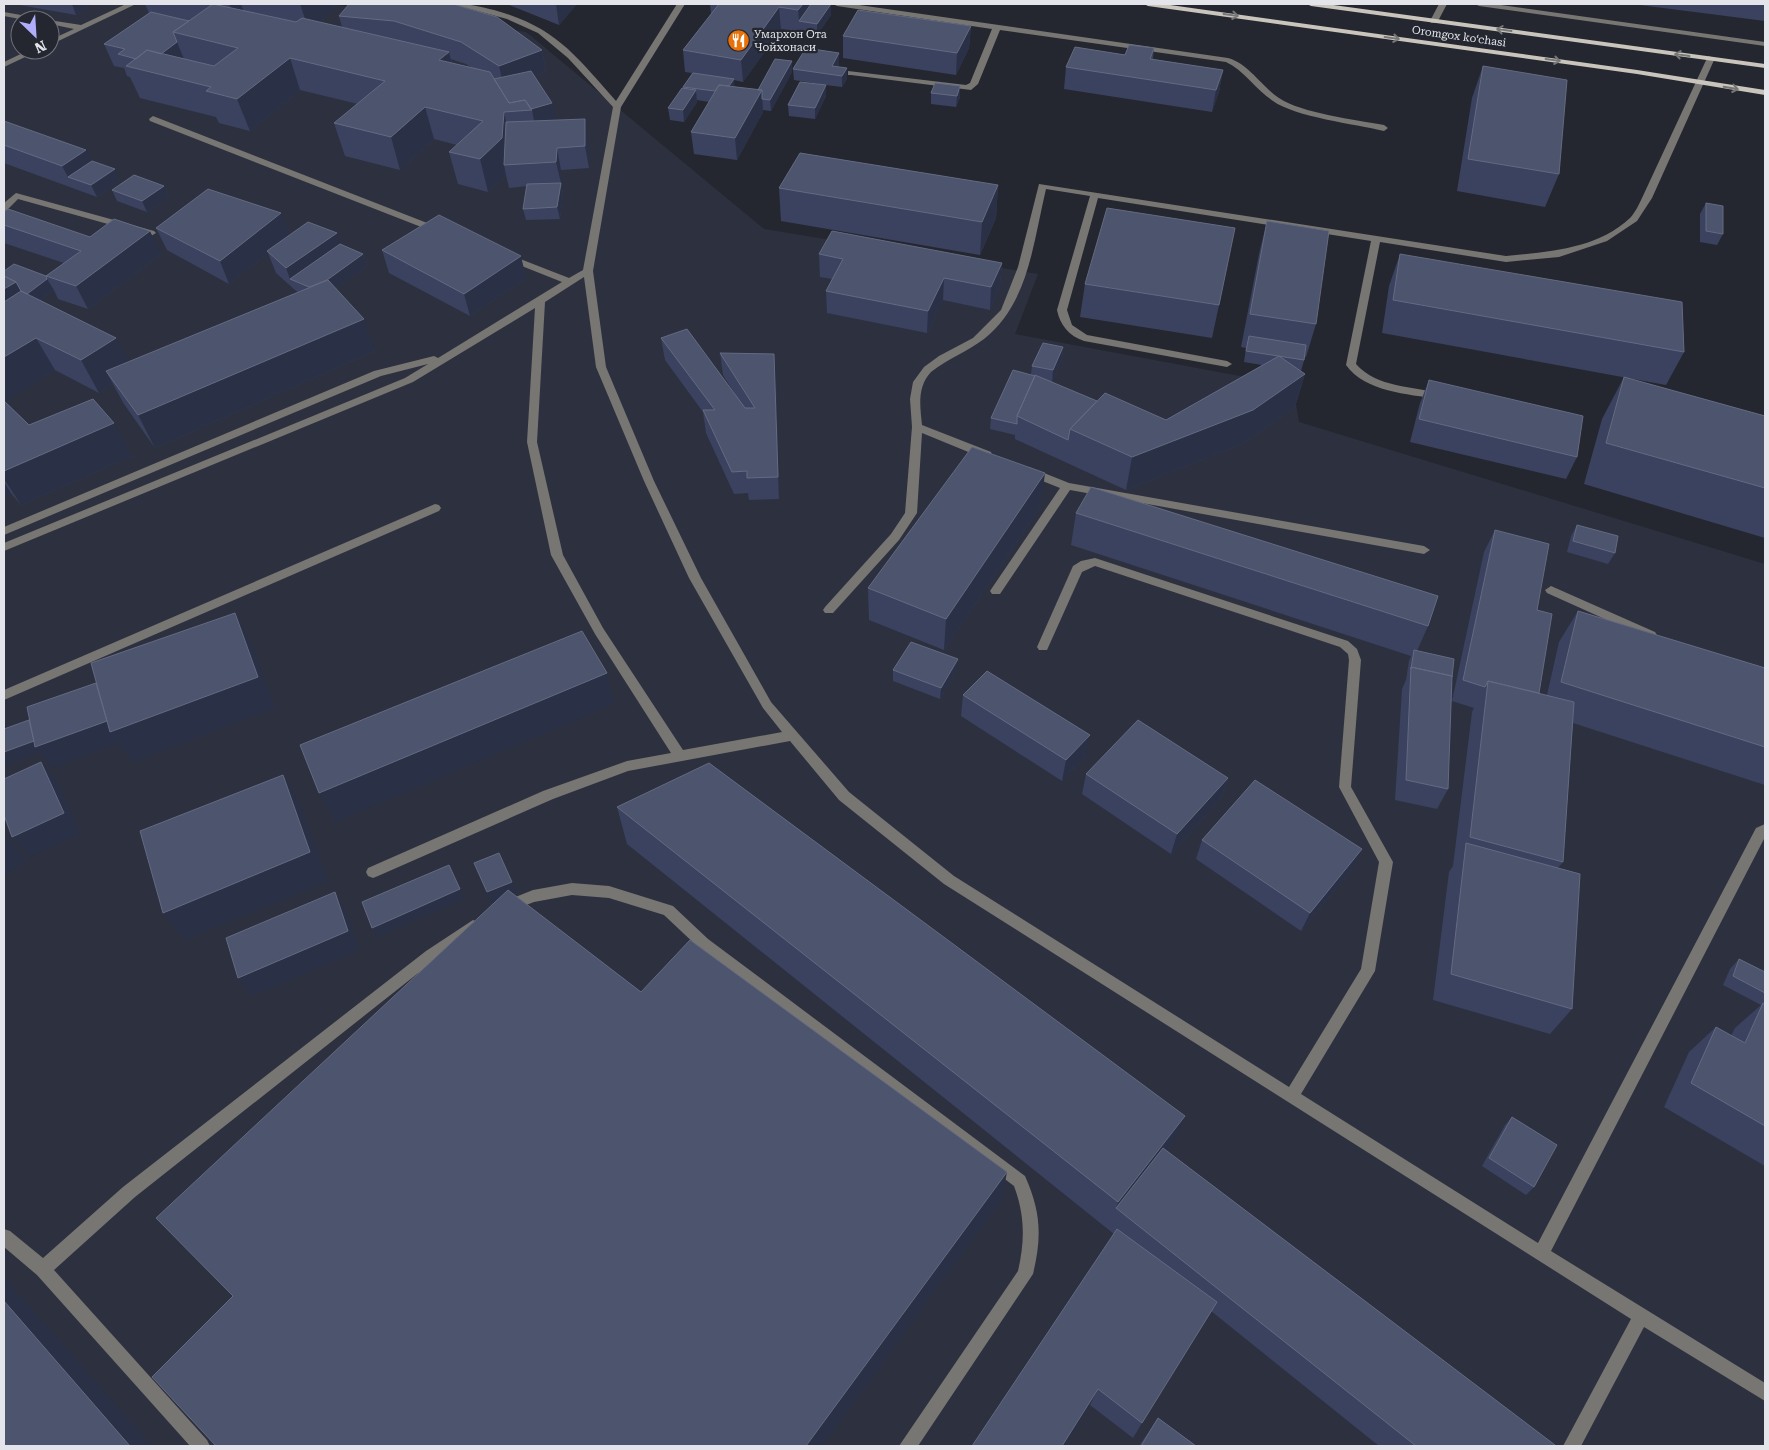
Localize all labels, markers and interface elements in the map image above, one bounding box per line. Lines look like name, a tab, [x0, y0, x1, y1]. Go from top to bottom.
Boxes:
north arrow	[10, 10, 60, 60]
one-way arrow	[1223, 11, 1239, 21]
street label: Oromgox ko‘chasi	[1411, 23, 1507, 50]
one-way arrow	[1496, 25, 1512, 35]
restaurant icon: Умархон Ота Чойхонаси	[726, 28, 750, 52]
place label: Умархон Ота Чойхонаси	[754, 28, 827, 54]
one-way arrow	[1384, 33, 1400, 43]
text: N	[32, 37, 49, 56]
one-way arrow	[1675, 49, 1691, 59]
one-way arrow	[1545, 56, 1561, 66]
one-way arrow	[1723, 83, 1739, 93]

